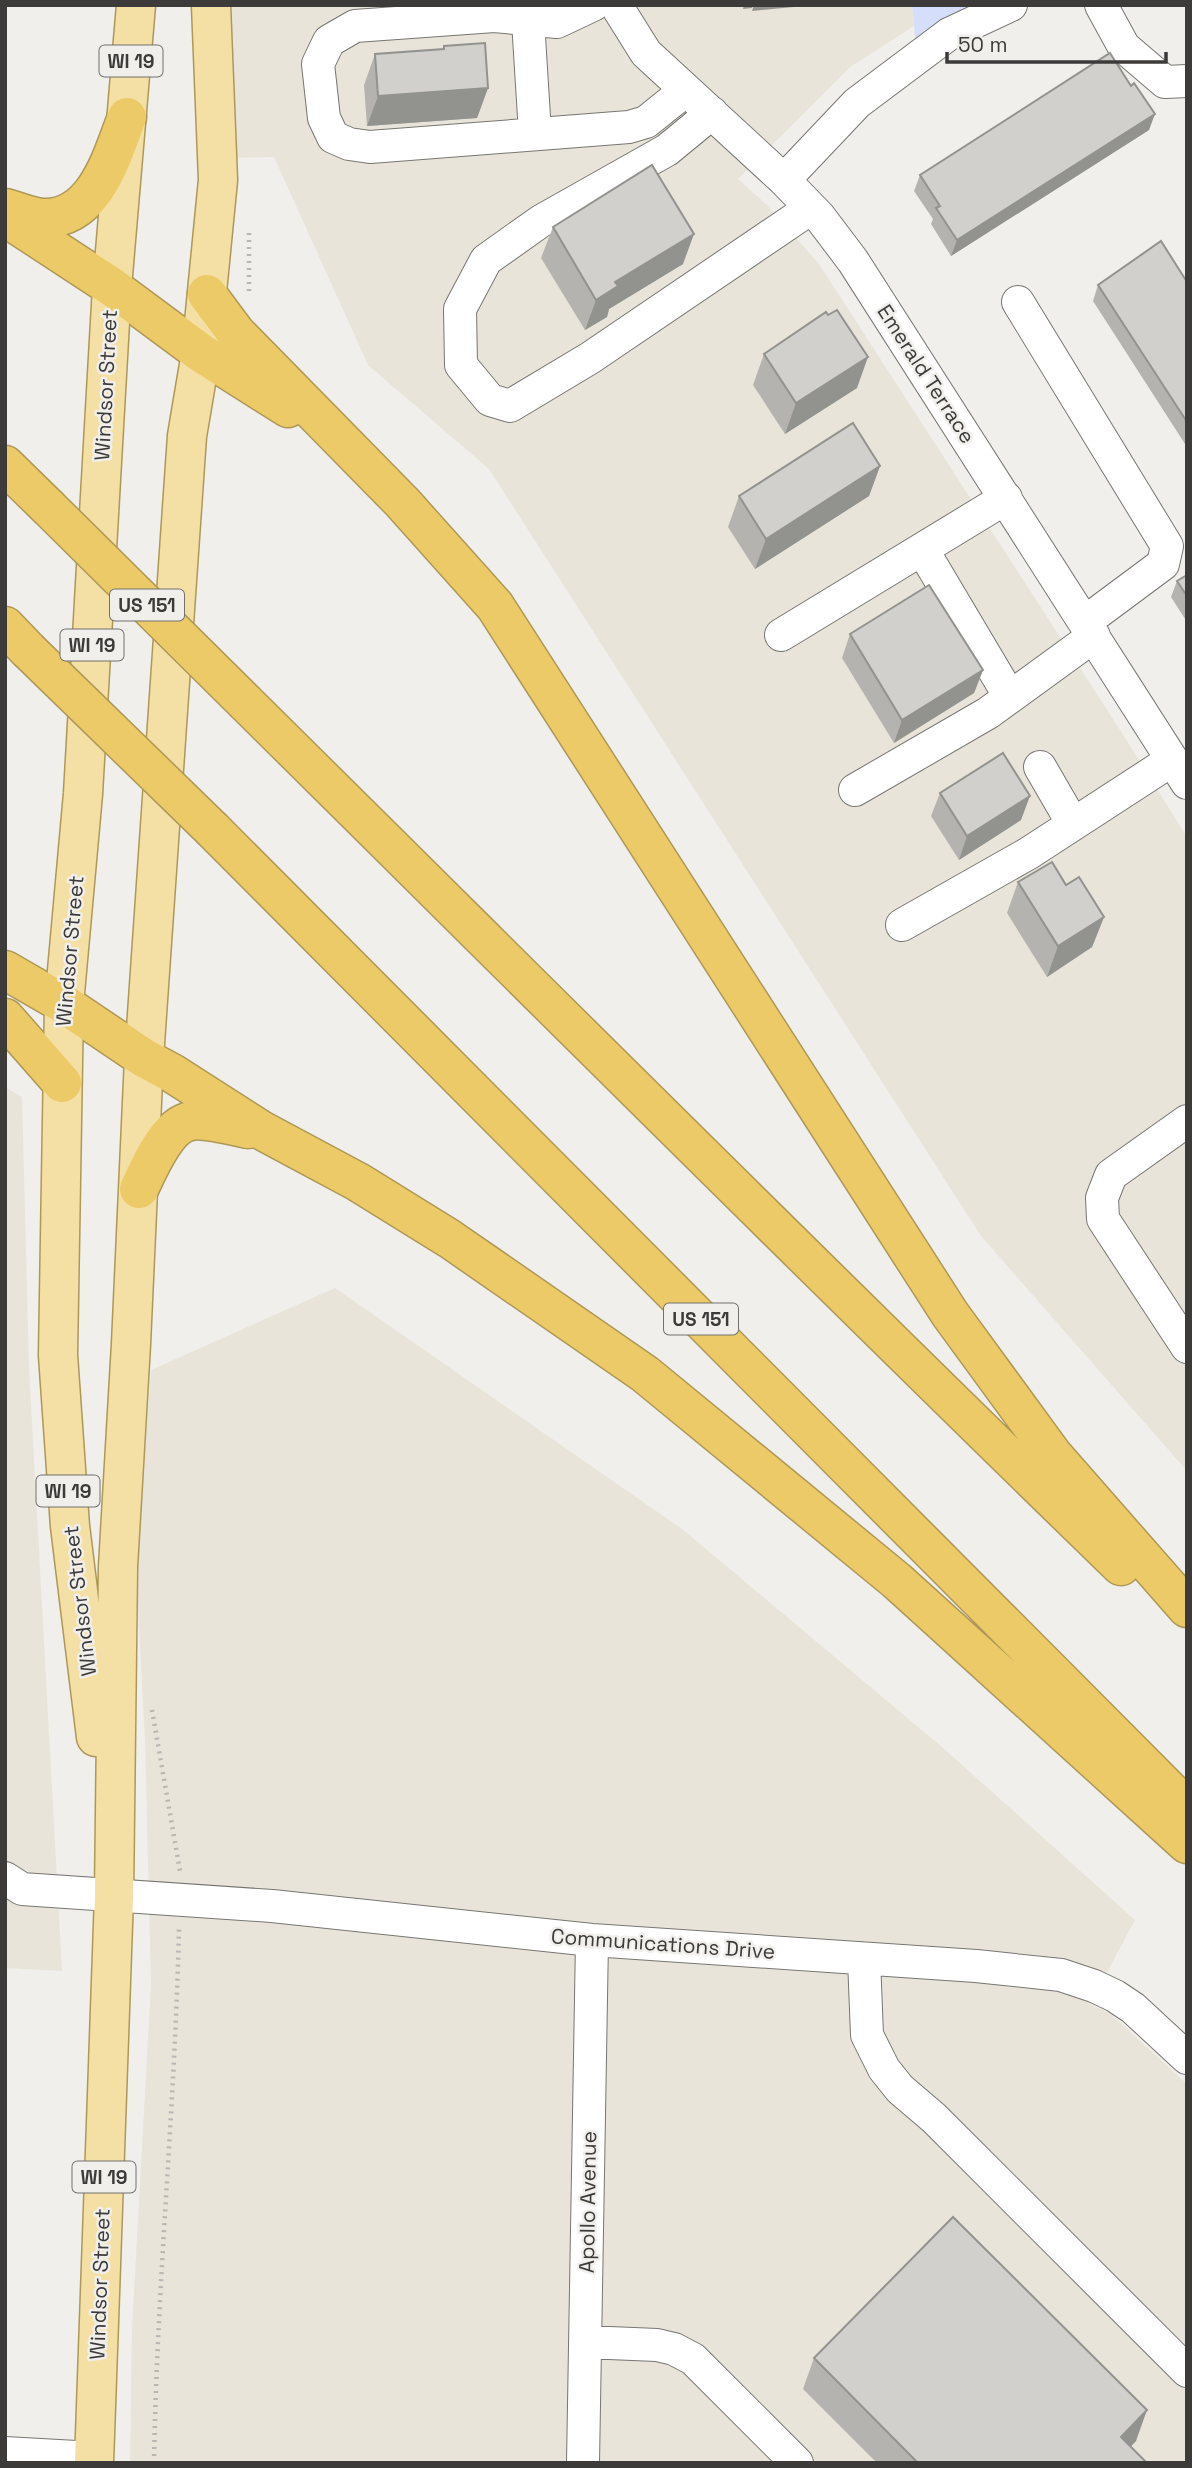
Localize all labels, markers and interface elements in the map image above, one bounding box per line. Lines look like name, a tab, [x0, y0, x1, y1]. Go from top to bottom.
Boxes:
scale bar	[947, 21, 1166, 65]
text: 50 m	[958, 31, 1008, 58]
road number: WI 19	[100, 45, 162, 76]
street label: Emerald Terrace	[871, 299, 981, 448]
street label: Windsor Street	[88, 309, 123, 461]
road number: US 151	[110, 590, 184, 620]
road number: WI 19	[60, 630, 124, 660]
street label: Windsor Street	[49, 874, 90, 1028]
road number: US 151	[664, 1303, 738, 1334]
road number: WI 19	[36, 1476, 100, 1506]
street label: Windsor Street	[57, 1524, 102, 1678]
street label: Communications Drive	[550, 1922, 776, 1965]
street label: Apollo Avenue	[573, 2131, 602, 2273]
road number: WI 19	[72, 2162, 136, 2192]
street label: Windsor Street	[83, 2208, 116, 2360]

